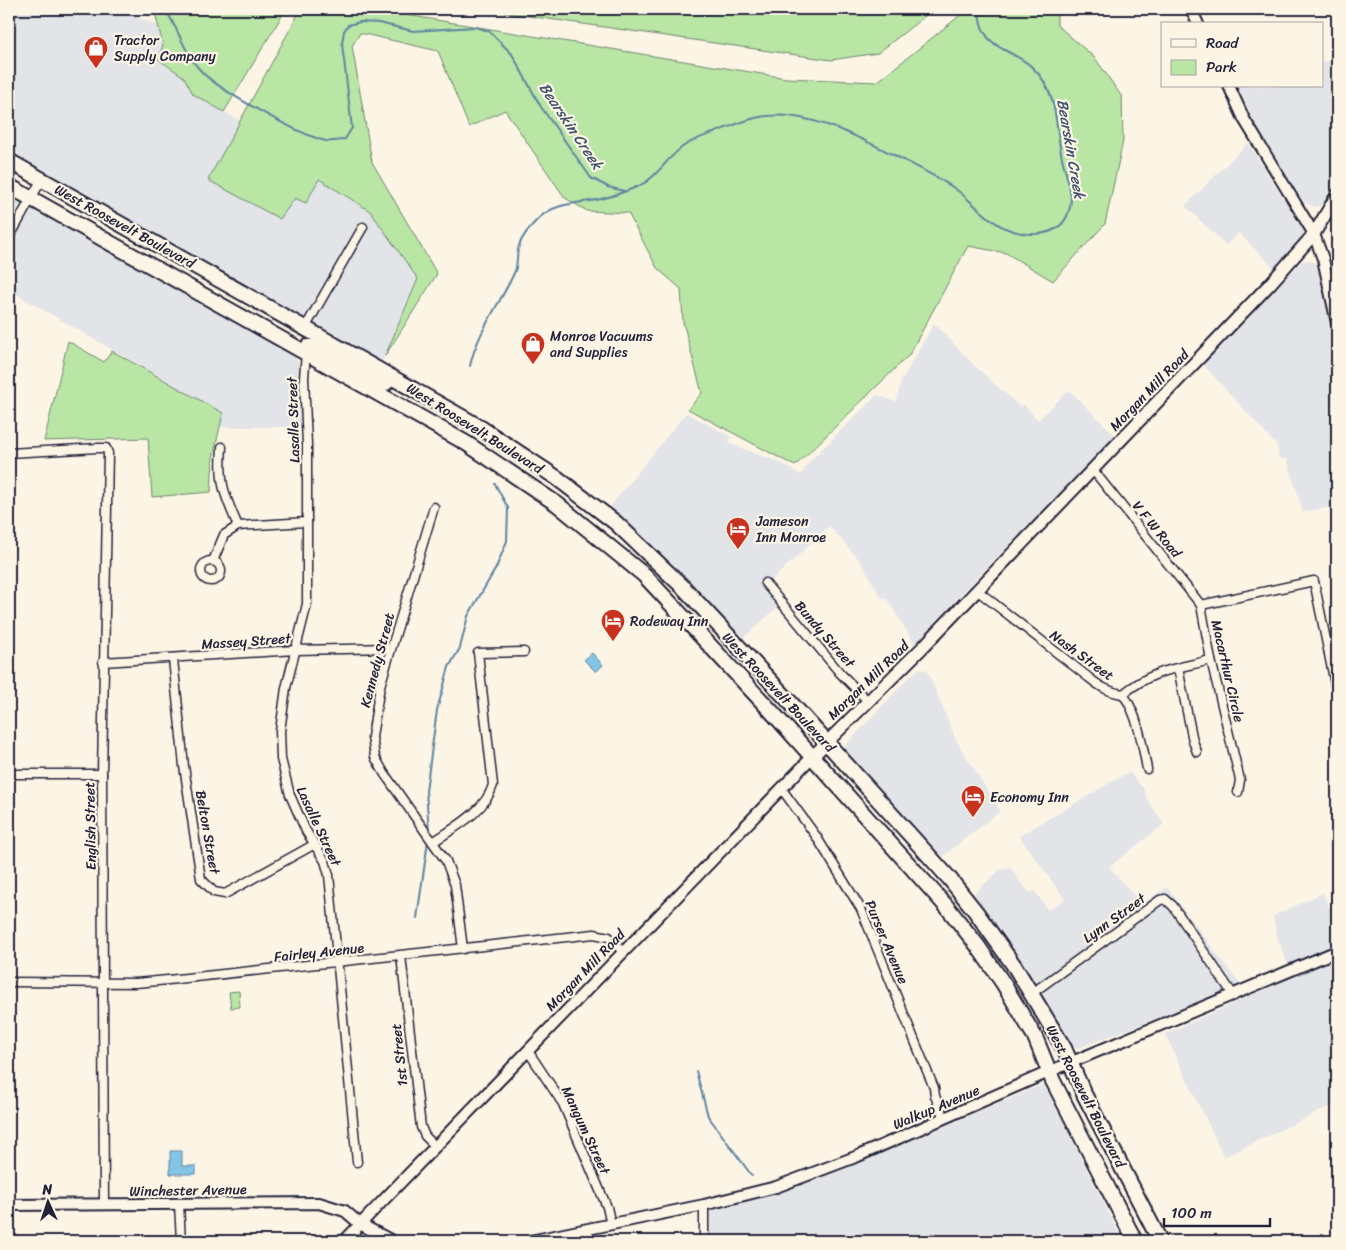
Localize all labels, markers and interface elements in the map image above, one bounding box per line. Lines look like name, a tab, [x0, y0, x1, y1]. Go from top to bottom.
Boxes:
legend	[1161, 22, 1324, 88]
place label: Tractor Supply Company	[114, 28, 217, 69]
text: Road	[1206, 30, 1239, 56]
shop icon: Tractor Supply Company	[83, 35, 109, 69]
text: Park	[1206, 54, 1237, 80]
water label: Bearskin Creek	[532, 77, 611, 176]
water label: Bearskin Creek	[1049, 97, 1093, 202]
street label: West Roosevelt Boulevard	[50, 177, 201, 276]
place label: Monroe Vacuums and Supplies	[550, 324, 653, 365]
shop icon: Monroe Vacuums and Supplies	[520, 331, 546, 365]
street label: Morgan Mill Road	[1103, 342, 1196, 437]
street label: Lasalle Street	[279, 375, 307, 463]
street label: West Roosevelt Boulevard	[401, 376, 550, 482]
street label: V F W Road	[1125, 495, 1189, 565]
place label: Jameson Inn Monroe	[755, 509, 826, 550]
hotel icon: Jameson Inn Monroe	[725, 516, 751, 550]
street label: Bundy Street	[788, 595, 862, 675]
hotel icon: Rodeway Inn	[600, 608, 626, 642]
place label: Rodeway Inn	[630, 609, 709, 634]
street label: Kennedy Street	[353, 610, 402, 710]
street label: Macarthur Circle	[1204, 617, 1251, 725]
street label: Nash Street	[1044, 623, 1119, 688]
street label: Massey Street	[200, 626, 293, 657]
street label: West Roosevelt Boulevard	[716, 626, 843, 760]
street label: Morgan Mill Road	[821, 633, 917, 726]
street label: English Street	[77, 782, 104, 870]
street label: Lasalle Street	[289, 782, 349, 872]
hotel icon: Economy Inn	[960, 784, 986, 818]
place label: Economy Inn	[990, 785, 1069, 810]
street label: Belton Street	[188, 788, 227, 877]
street label: Lynn Street	[1077, 886, 1152, 950]
street label: Purser Avenue	[858, 896, 916, 988]
street label: Morgan Mill Road	[539, 922, 632, 1017]
street label: Fairley Avenue	[273, 935, 366, 970]
street label: West Roosevelt Boulevard	[1039, 1020, 1133, 1174]
street label: 1st Street	[384, 1022, 415, 1088]
street label: Walkup Avenue	[889, 1078, 984, 1137]
street label: Mangum Street	[554, 1082, 618, 1180]
text: N	[41, 1177, 53, 1202]
street label: Winchester Avenue	[129, 1177, 247, 1204]
north arrow	[22, 1178, 72, 1228]
scale bar	[1164, 1195, 1270, 1227]
text: 100 m	[1171, 1200, 1212, 1226]

